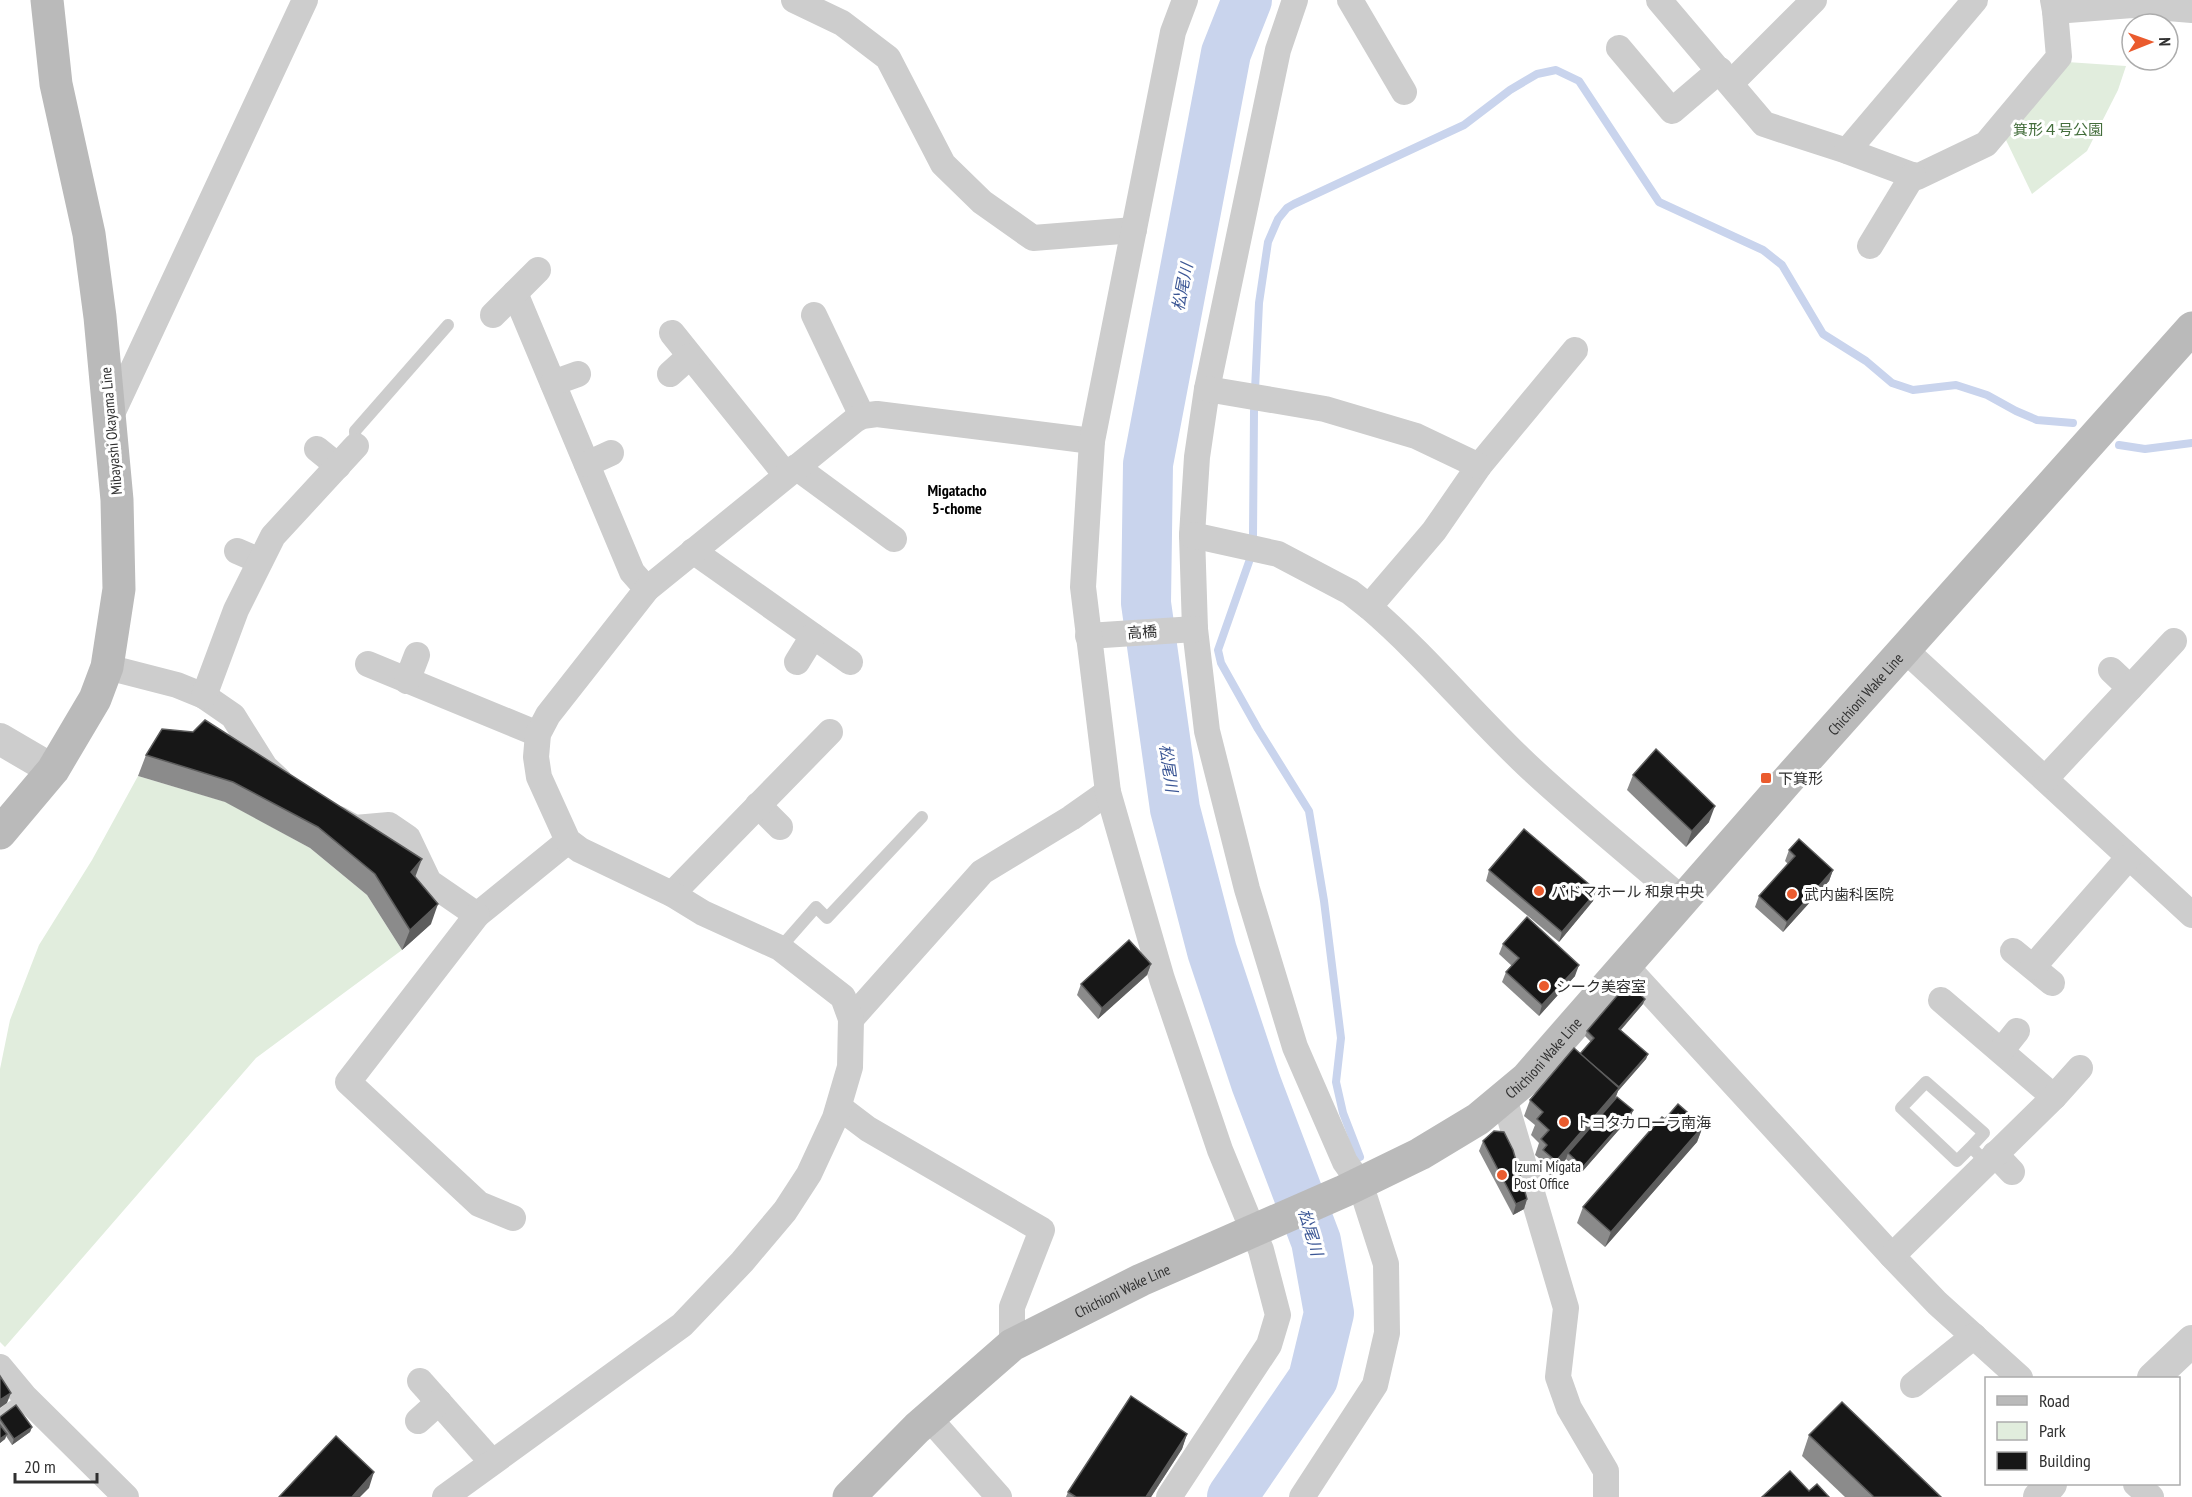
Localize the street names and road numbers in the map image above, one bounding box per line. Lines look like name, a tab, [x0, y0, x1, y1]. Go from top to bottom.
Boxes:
street label: Mibayashi Okayama Line	[96, 366, 126, 496]
street label: 高橋	[1126, 621, 1158, 643]
street label: Chichioni Wake Line	[1823, 649, 1907, 739]
street label: Chichioni Wake Line	[1501, 1013, 1585, 1102]
street label: Chichioni Wake Line	[1071, 1259, 1173, 1322]

